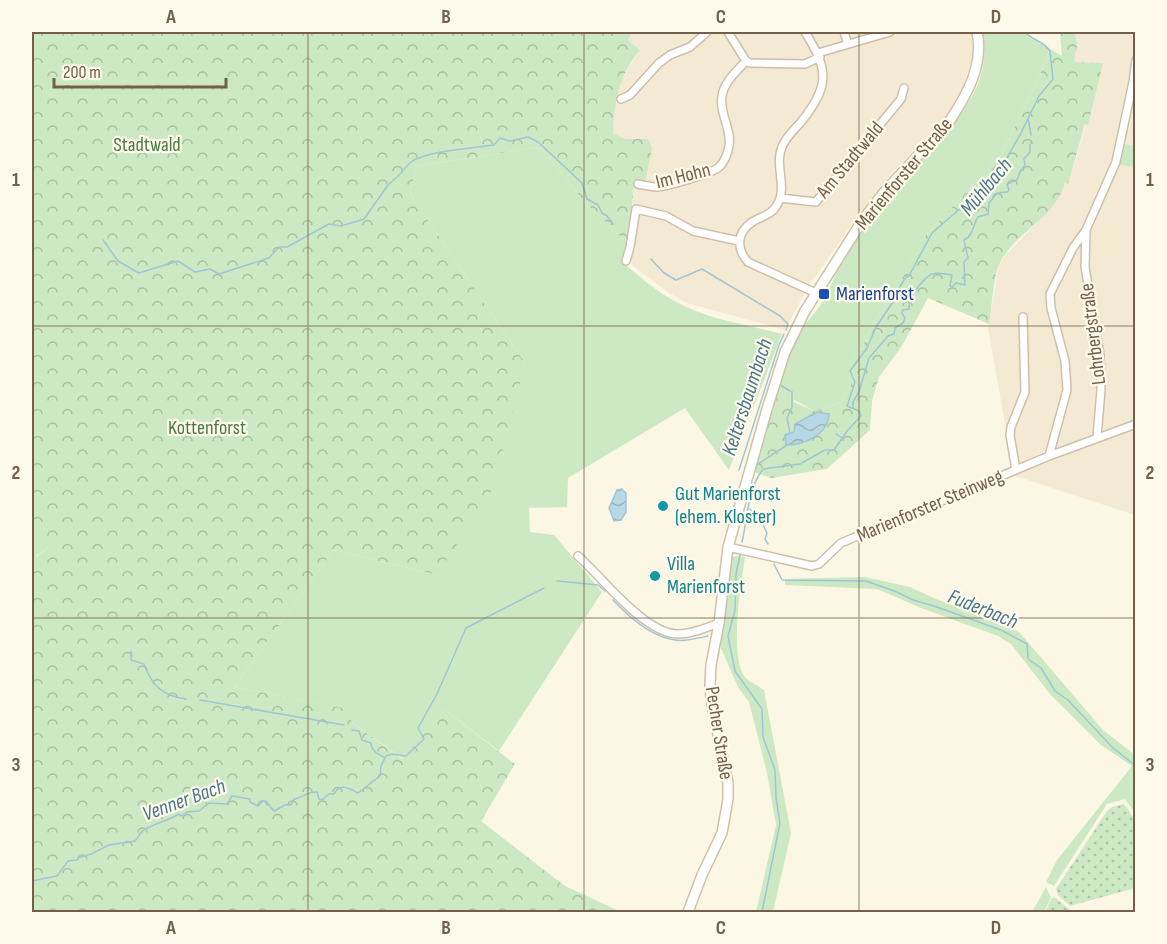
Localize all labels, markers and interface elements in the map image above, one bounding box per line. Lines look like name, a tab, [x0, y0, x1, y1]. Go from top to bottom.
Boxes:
text: A	[165, 5, 176, 29]
text: B	[441, 5, 451, 29]
text: C	[716, 5, 726, 29]
text: D	[991, 5, 1001, 29]
scale bar	[54, 51, 226, 89]
text: 200 m	[63, 62, 101, 83]
street label: Marienforster Straße	[850, 113, 958, 235]
street label: Am Stadtwald	[810, 117, 889, 204]
park label: Stadtwald	[113, 133, 181, 157]
water label: Mühlbach	[955, 153, 1017, 221]
street label: Im Hohn	[653, 158, 713, 194]
text: 1	[12, 168, 20, 192]
text: 1	[1146, 168, 1154, 192]
place label: Marienforst	[836, 282, 914, 306]
street label: Lohrbergstraße	[1075, 282, 1111, 386]
marker: Marienforst	[817, 287, 831, 301]
water label: Keltersbaumbach	[716, 335, 778, 459]
park label: Kottenforst	[168, 416, 246, 440]
text: 2	[12, 461, 20, 485]
text: 2	[1146, 461, 1154, 485]
street label: Marienforster Steinweg	[853, 464, 1007, 548]
place label: Gut Marienforst (ehem. Kloster)	[675, 482, 781, 529]
marker: Gut Marienforst (ehem. Kloster)	[656, 499, 670, 513]
place label: Villa Marienforst	[667, 552, 745, 599]
marker: Villa Marienforst	[648, 569, 662, 583]
water label: Fuderbach	[945, 584, 1022, 634]
street label: Pecher Straße	[700, 685, 738, 781]
text: 3	[12, 753, 21, 777]
text: 3	[1146, 753, 1155, 777]
water label: Venner Bach	[139, 773, 229, 827]
text: A	[165, 916, 176, 940]
text: B	[441, 916, 451, 940]
text: C	[716, 916, 726, 940]
text: D	[991, 916, 1001, 940]

